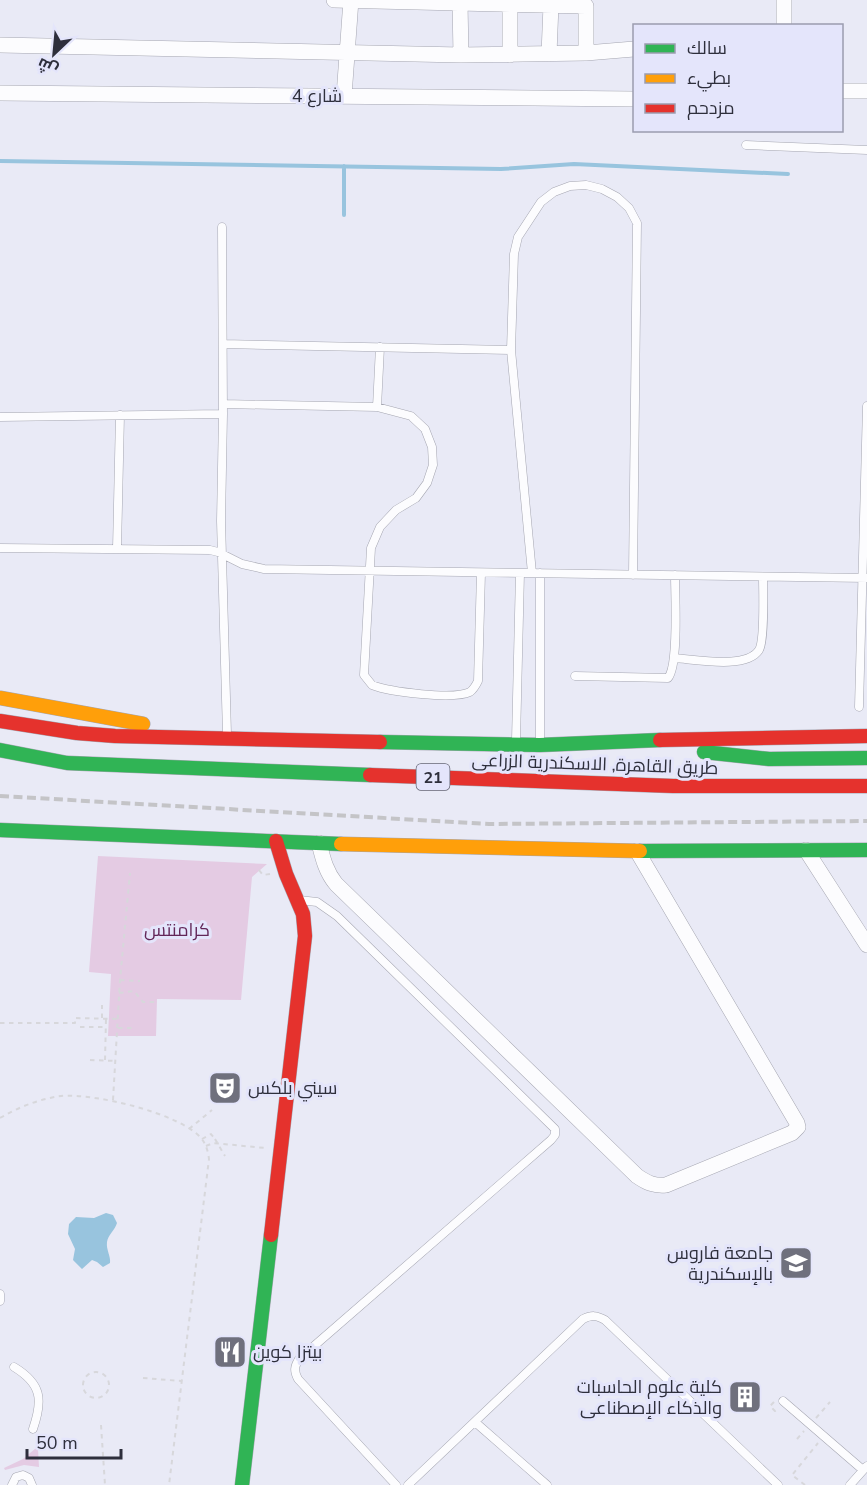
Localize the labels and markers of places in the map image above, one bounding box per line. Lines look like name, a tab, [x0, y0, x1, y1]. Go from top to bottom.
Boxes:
theatre icon: سيني بلكس	[207, 1070, 243, 1106]
place label: سيني بلكس	[248, 1076, 337, 1102]
place label: جامعة فاروس بالإسكندرية	[667, 1241, 773, 1286]
school or university icon: جامعة فاروس بالإسكندرية	[778, 1245, 814, 1281]
restaurant icon: بيتزا كوين	[212, 1334, 248, 1370]
place label: بيتزا كوين	[253, 1340, 322, 1364]
place label: كلية علوم الحاسبات والذكاء الإصطناعى	[577, 1375, 722, 1420]
building icon: كلية علوم الحاسبات والذكاء الإصطناعى	[727, 1379, 763, 1415]

